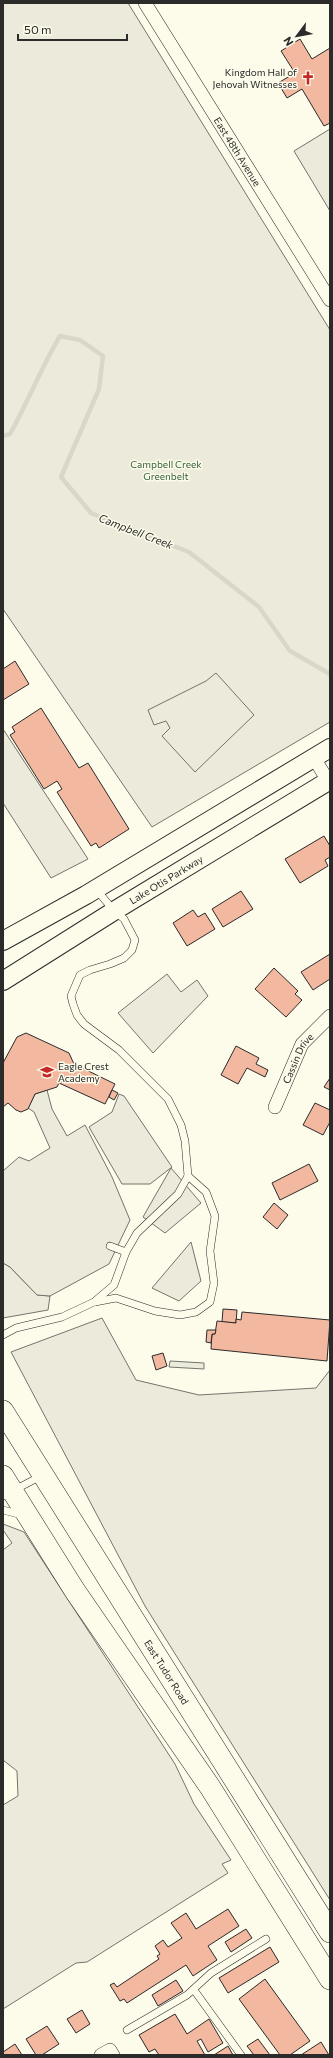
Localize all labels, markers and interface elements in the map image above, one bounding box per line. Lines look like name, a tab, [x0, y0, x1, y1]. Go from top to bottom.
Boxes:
scale bar	[18, 16, 127, 42]
north arrow	[277, 16, 317, 56]
text: 50 m	[24, 22, 52, 36]
text: N	[280, 35, 296, 49]
place label: Kingdom Hall of Jehovah Witnesses	[213, 66, 297, 90]
church icon: Kingdom Hall of Jehovah Witnesses	[300, 70, 316, 86]
street label: East 48th Avenue	[212, 115, 263, 188]
park label: Campbell Creek Greenbelt	[130, 458, 202, 482]
water label: Campbell Creek	[97, 511, 176, 552]
street label: Lake Otis Parkway	[127, 853, 205, 906]
street label: Cassin Drive	[280, 1030, 316, 1085]
place label: Eagle Crest Academy	[58, 1060, 109, 1084]
school or university icon: Eagle Crest Academy	[39, 1064, 55, 1080]
street label: East Tudor Road	[142, 1637, 192, 1707]

